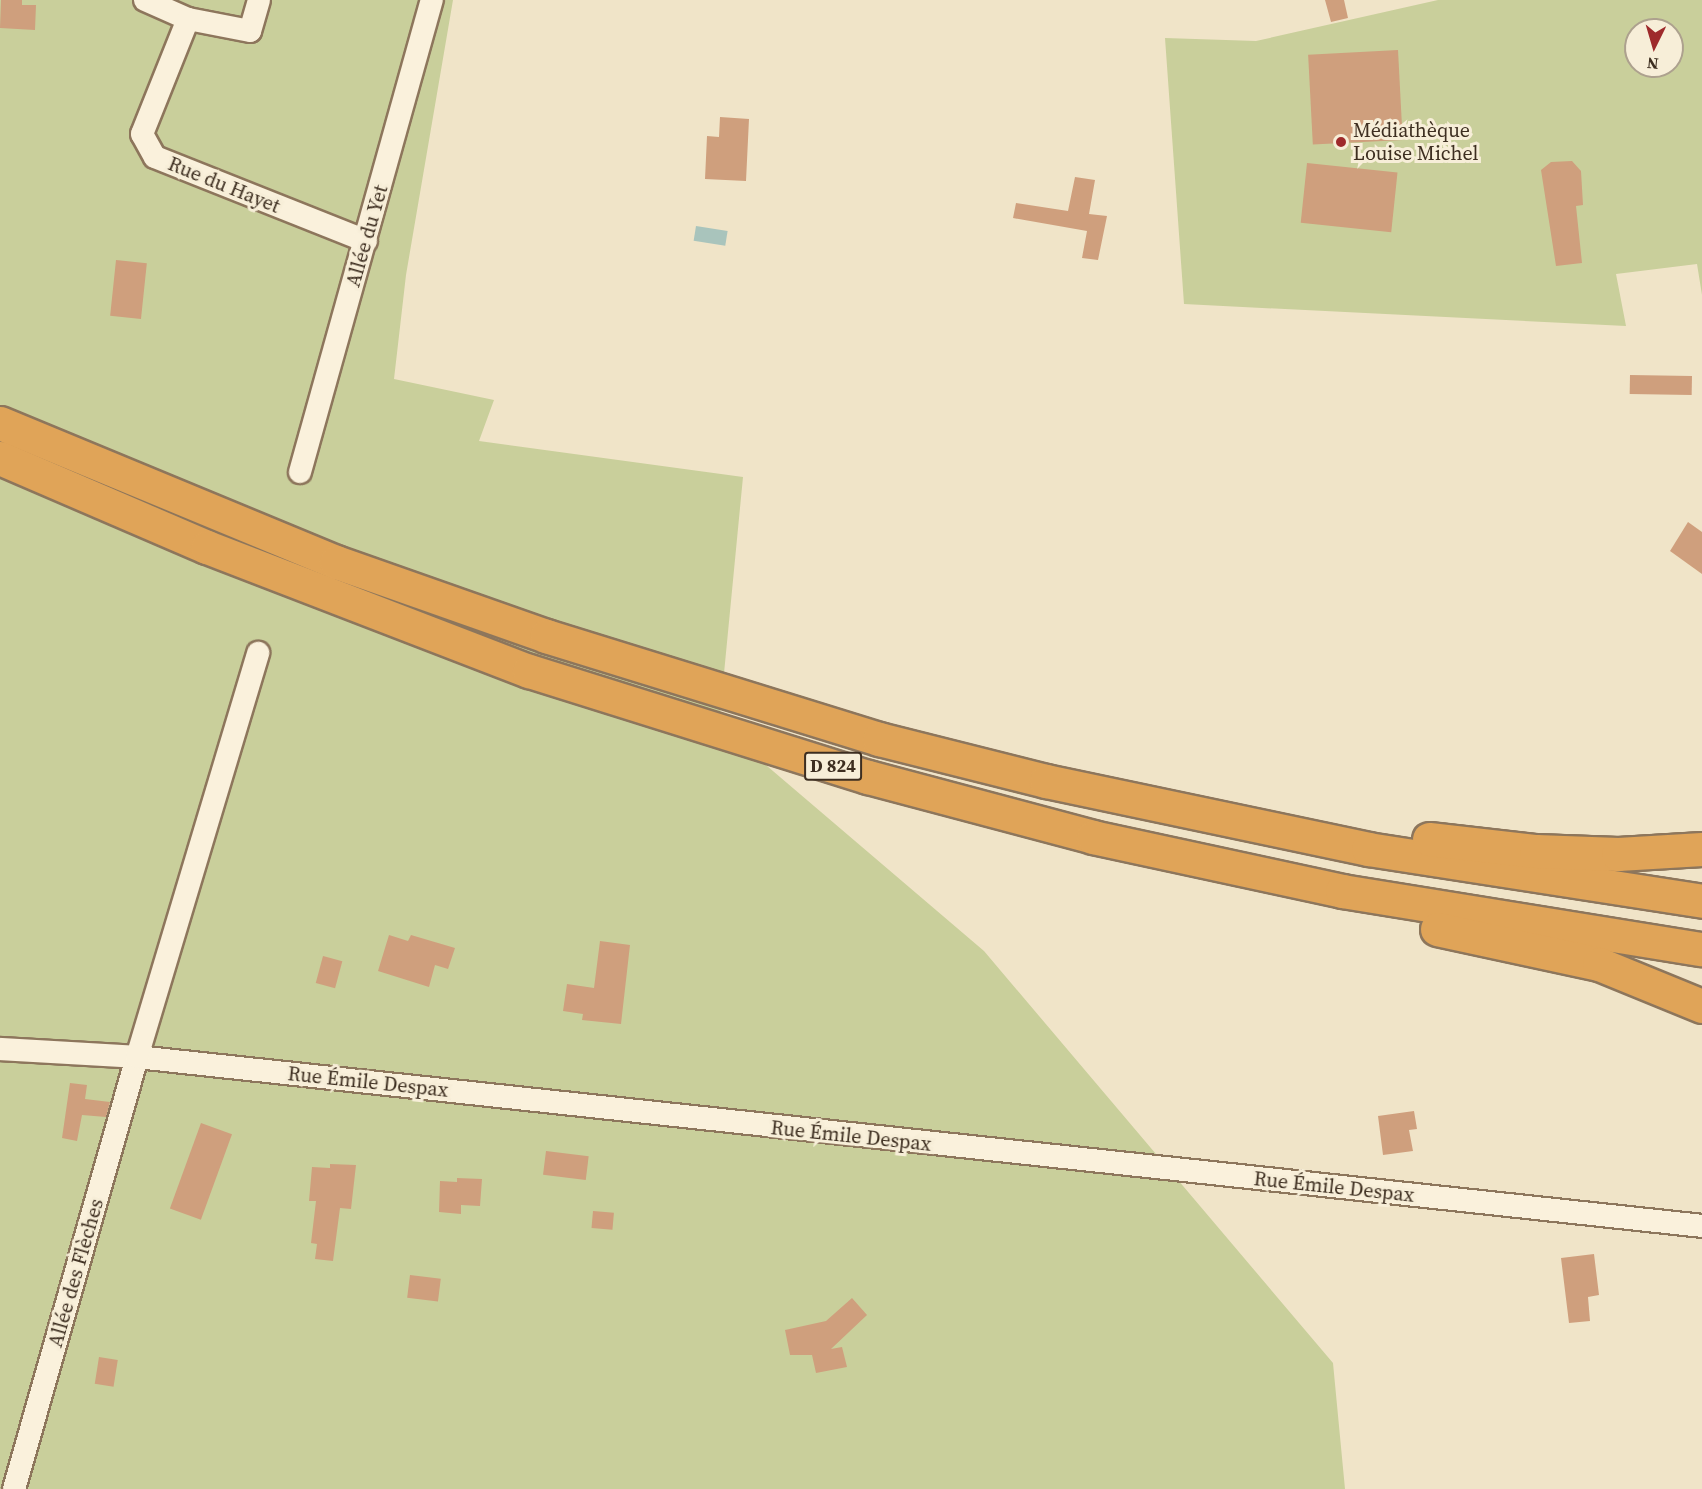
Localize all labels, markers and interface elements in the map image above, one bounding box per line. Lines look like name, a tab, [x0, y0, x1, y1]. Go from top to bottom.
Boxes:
north arrow	[1624, 18, 1684, 78]
text: N	[1646, 52, 1659, 75]
place label: Médiathèque Louise Michel	[1353, 118, 1478, 165]
marker: Médiathèque Louise Michel	[1334, 135, 1348, 149]
street label: Rue du Hayet	[165, 152, 283, 218]
street label: Allée du Yet	[341, 182, 393, 290]
road number: D 824	[803, 751, 863, 781]
street label: Rue Émile Despax	[287, 1062, 449, 1102]
street label: Rue Émile Despax	[770, 1116, 932, 1156]
street label: Rue Émile Despax	[1253, 1167, 1415, 1207]
street label: Allée des Flèches	[43, 1196, 109, 1350]

